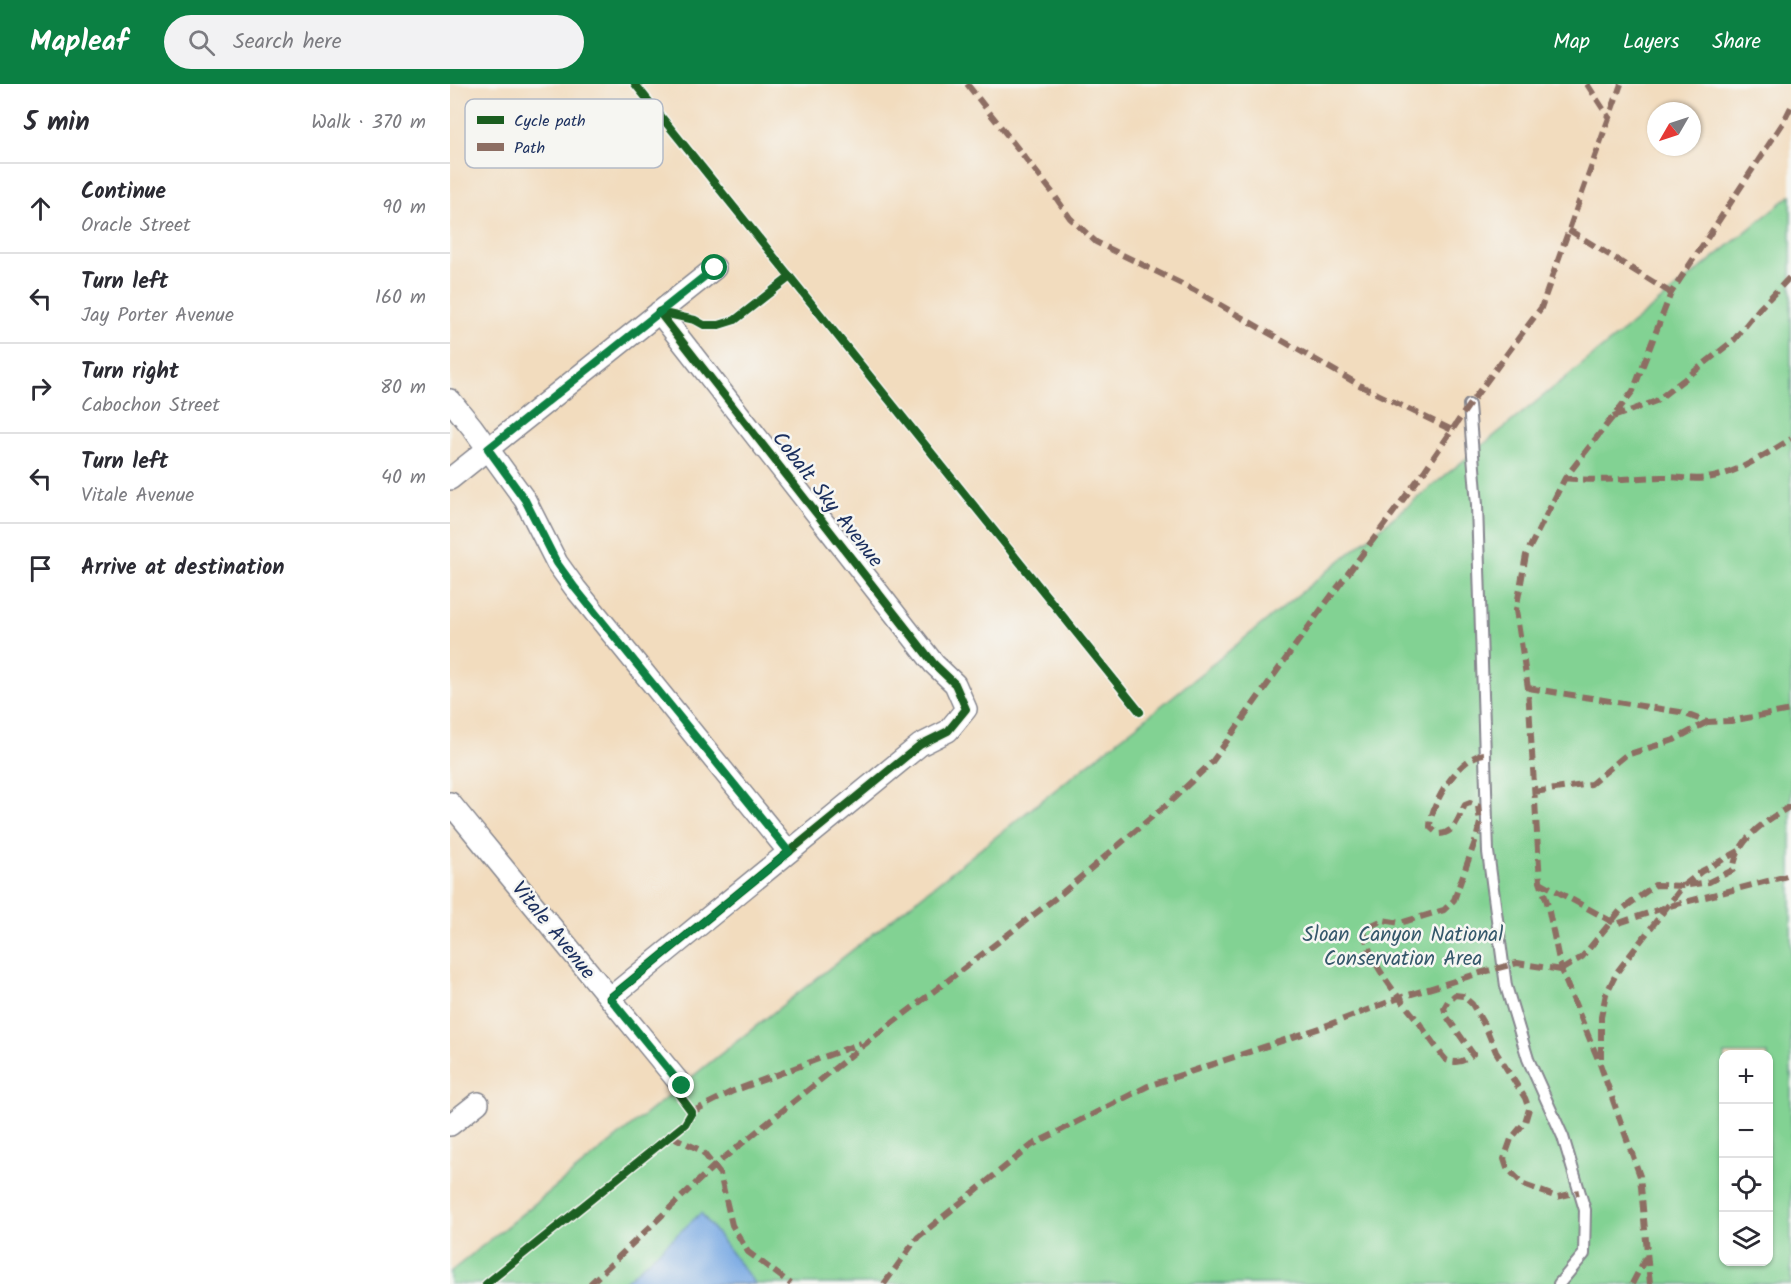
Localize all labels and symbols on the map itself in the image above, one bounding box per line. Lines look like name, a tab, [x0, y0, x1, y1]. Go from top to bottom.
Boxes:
legend	[465, 99, 663, 168]
north arrow	[1647, 102, 1701, 156]
text: Cycle path	[514, 109, 586, 134]
text: Path	[514, 136, 545, 161]
route start	[701, 254, 727, 280]
street label: Cobalt Sky Avenue	[763, 424, 891, 576]
street label: Vitale Avenue	[503, 874, 603, 988]
park label: Sloan Canyon National Conservation Area	[1303, 919, 1503, 976]
route end	[668, 1072, 694, 1098]

